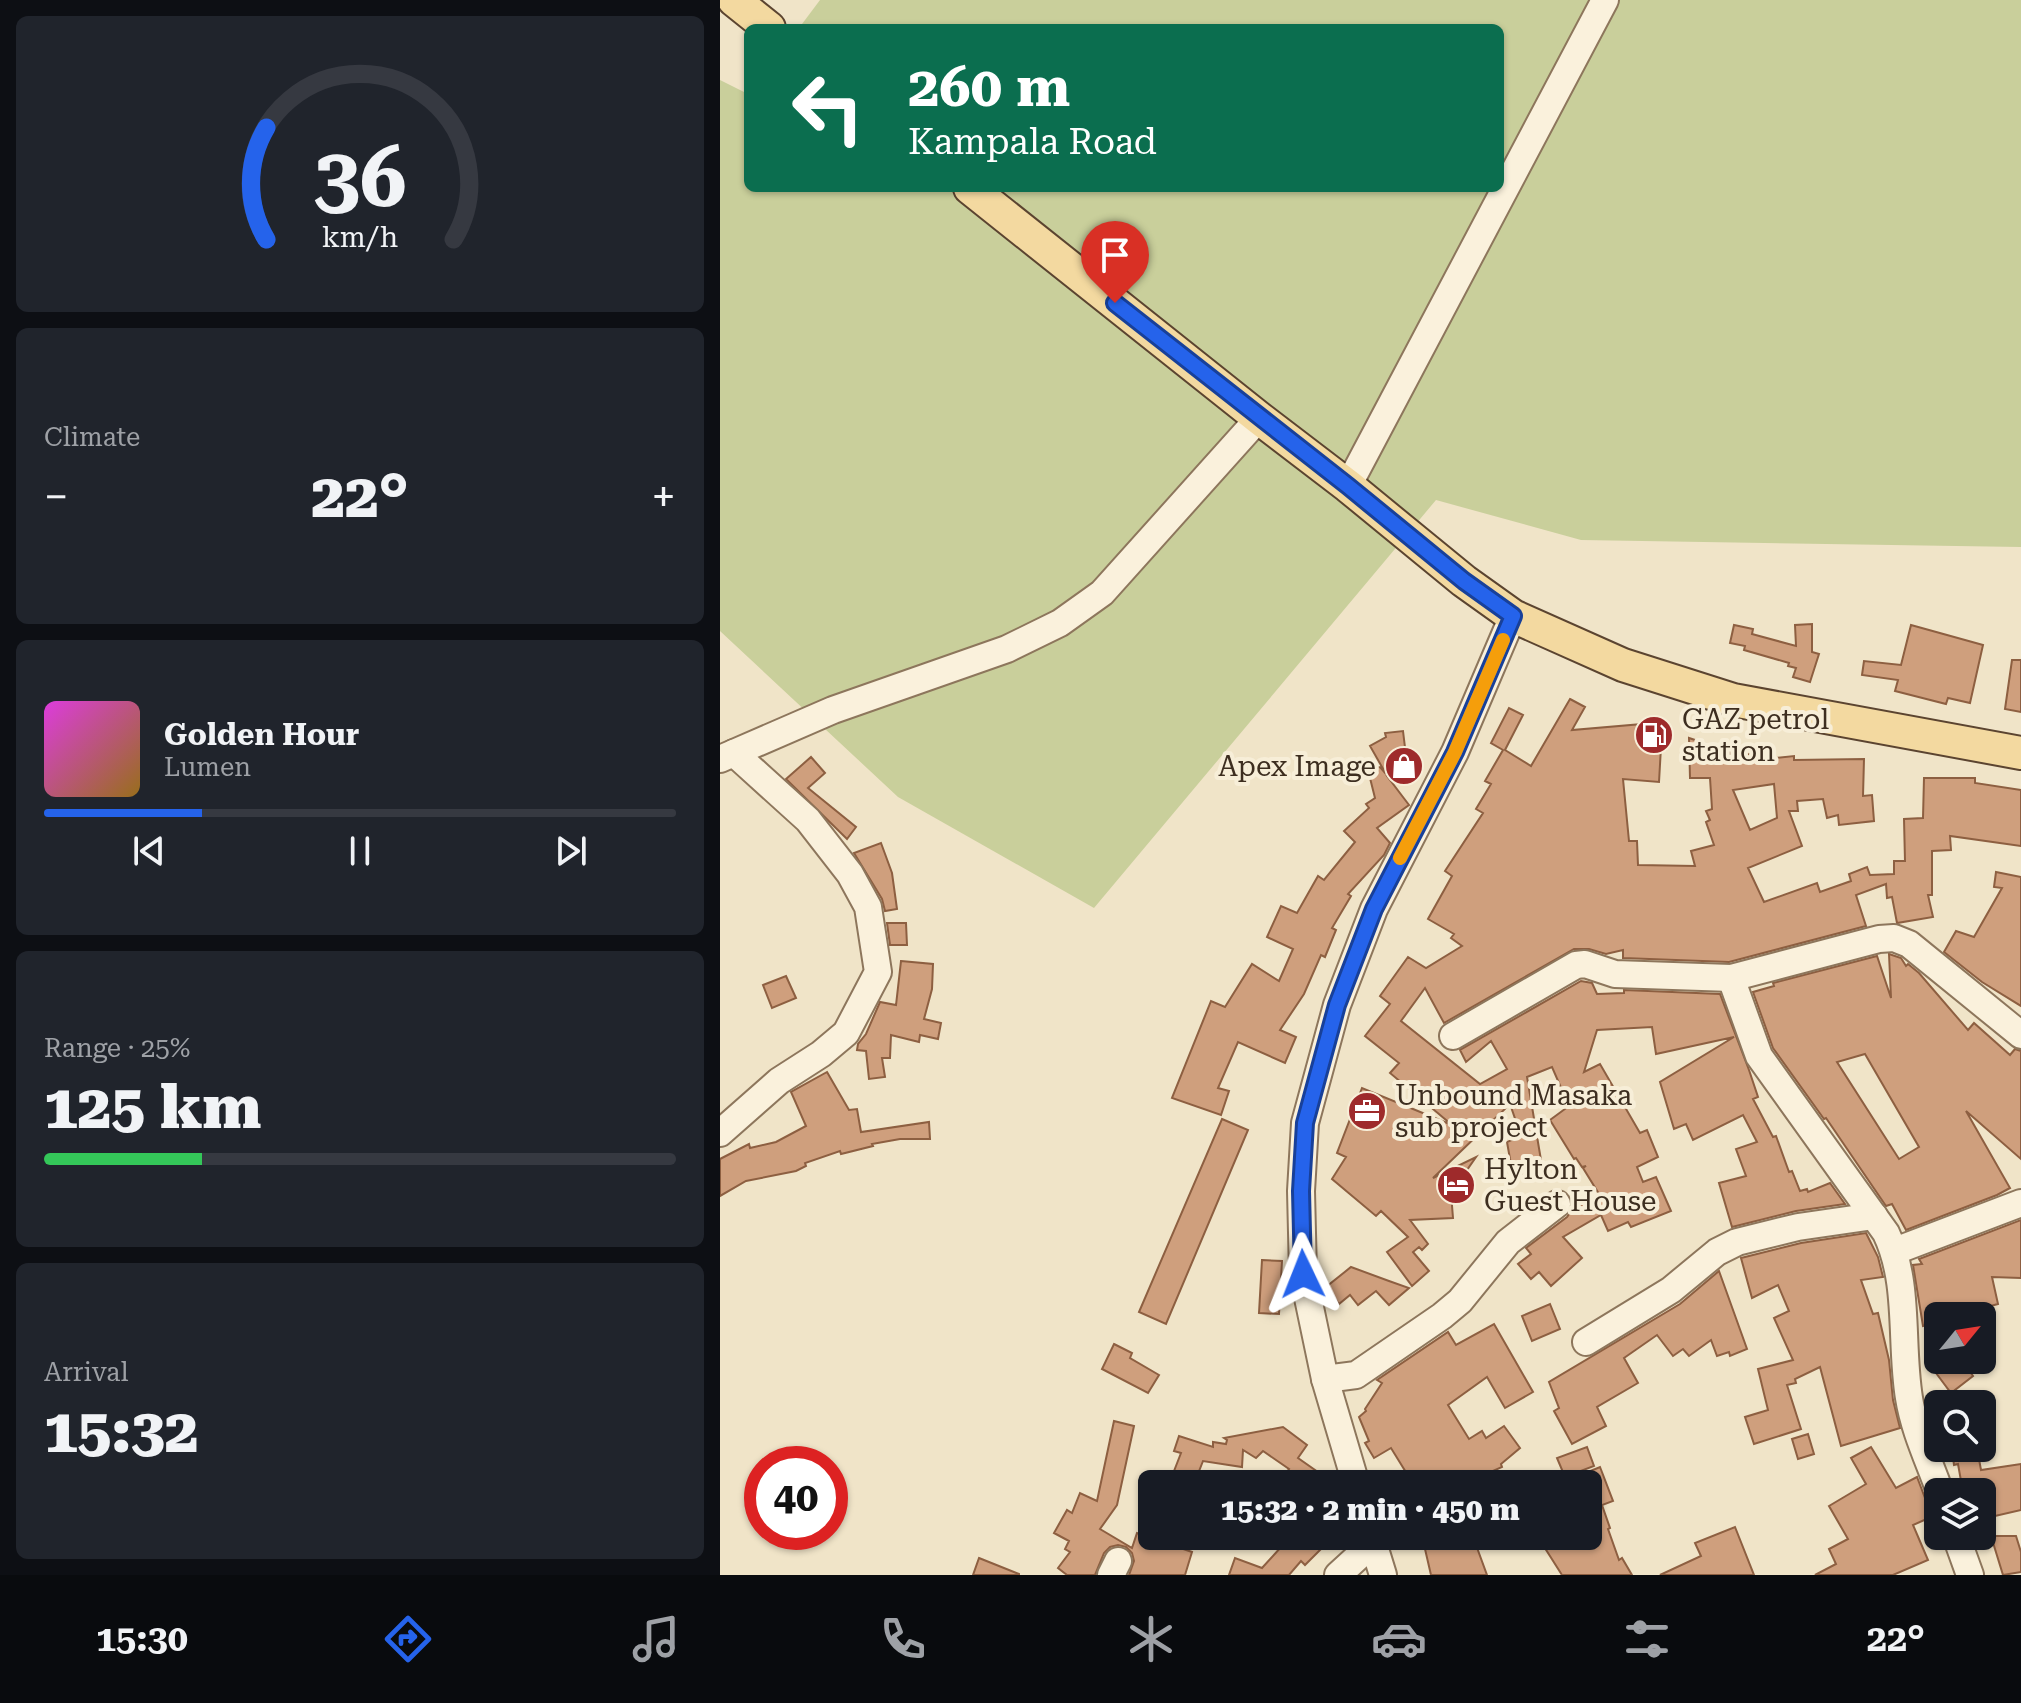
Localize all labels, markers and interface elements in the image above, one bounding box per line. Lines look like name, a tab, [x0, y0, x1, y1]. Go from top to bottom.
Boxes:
text: 260 m	[908, 54, 1070, 120]
icon: left	[776, 56, 880, 160]
text: Kampala Road	[908, 121, 1157, 163]
text: 36	[313, 128, 407, 225]
text: km/h	[322, 220, 398, 254]
pin	[1081, 221, 1149, 303]
icon: arrive	[1093, 233, 1137, 277]
text: Climate	[44, 422, 140, 452]
text: 22°	[311, 461, 409, 532]
text: −	[44, 471, 69, 523]
text: +	[651, 471, 676, 523]
place label: GAZ petrol station	[1682, 703, 1830, 768]
fuel station icon: GAZ petrol station	[1633, 714, 1675, 756]
text: Golden Hour	[164, 717, 359, 752]
shop icon: Apex Image	[1383, 745, 1425, 787]
place label: Apex Image	[1218, 750, 1376, 783]
text: Lumen	[164, 752, 251, 782]
icon: previous	[127, 829, 171, 873]
icon: pause	[338, 829, 382, 873]
icon: next	[549, 829, 593, 873]
text: Range · 25%	[44, 1033, 190, 1063]
text: 125 km	[44, 1072, 261, 1143]
place label: Unbound Masaka sub project	[1395, 1079, 1632, 1144]
office icon: Unbound Masaka sub project	[1346, 1090, 1388, 1132]
place label: Hylton Guest House	[1484, 1153, 1656, 1218]
hotel icon: Hylton Guest House	[1435, 1164, 1477, 1206]
position arrow	[1261, 1232, 1345, 1316]
north arrow	[1924, 1302, 1996, 1374]
map controls	[1924, 1302, 1996, 1550]
text: Arrival	[44, 1357, 129, 1387]
button: search	[1924, 1390, 1996, 1462]
text: 15:32	[44, 1396, 198, 1467]
speed limit sign: 40	[744, 1446, 848, 1550]
button: layers	[1924, 1478, 1996, 1550]
text: 15:32 · 2 min · 450 m	[1220, 1492, 1520, 1527]
icon: directions	[380, 1611, 436, 1667]
icon: music	[628, 1611, 684, 1667]
icon: phone	[875, 1611, 931, 1667]
icon: climate	[1123, 1611, 1179, 1667]
icon: car	[1371, 1611, 1427, 1667]
icon: filters	[1619, 1611, 1675, 1667]
text: 15:30	[96, 1618, 188, 1660]
text: 22°	[1867, 1618, 1925, 1660]

